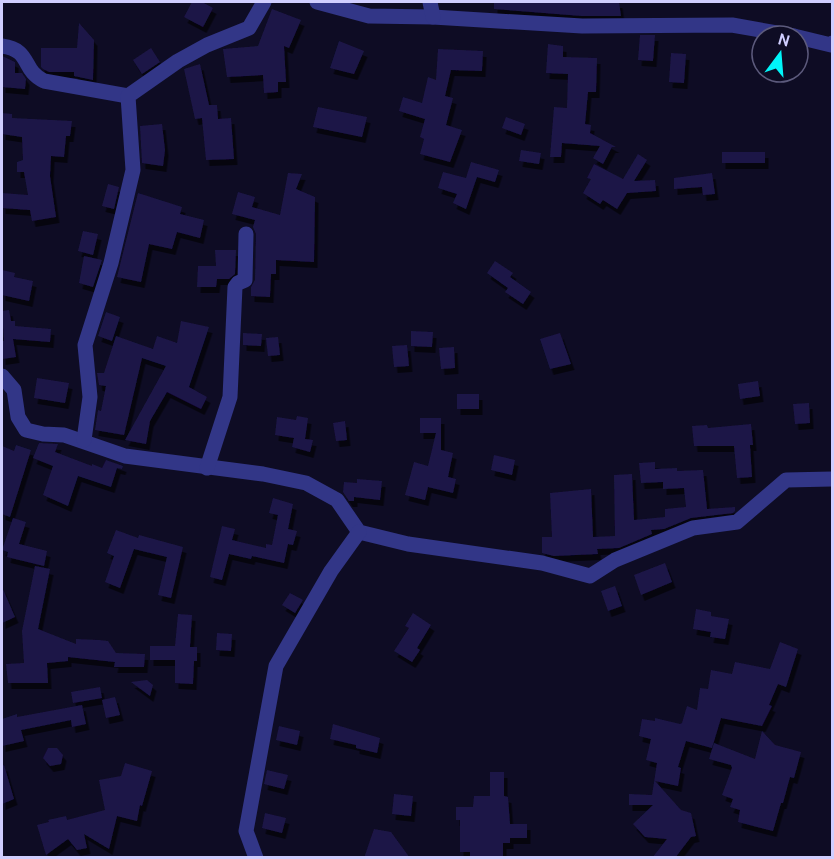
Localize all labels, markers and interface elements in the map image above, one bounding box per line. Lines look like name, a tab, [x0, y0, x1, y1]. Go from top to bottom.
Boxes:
north arrow	[750, 24, 810, 84]
text: N	[776, 29, 792, 51]

